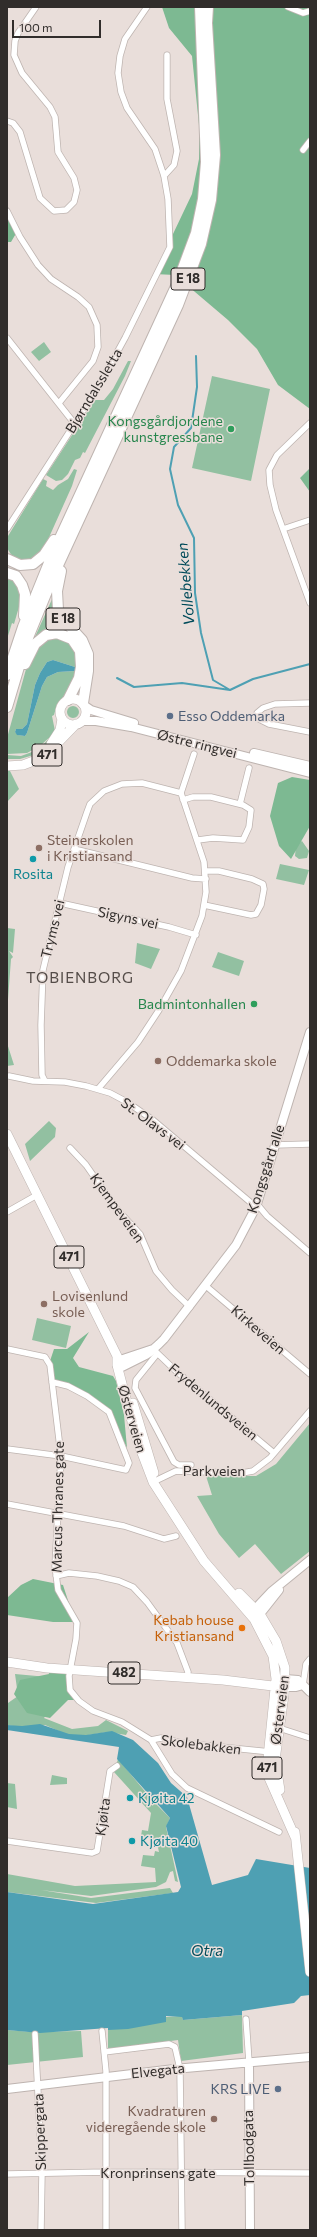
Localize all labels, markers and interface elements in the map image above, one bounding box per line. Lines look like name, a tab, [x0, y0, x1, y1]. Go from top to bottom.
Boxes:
scale bar	[14, 12, 103, 38]
text: 100 m	[19, 20, 53, 34]
road number: E 18	[171, 268, 205, 290]
street label: Bjørndalssletta	[62, 346, 126, 436]
place label: Kongsgårdjordene kunstgressbane	[107, 413, 223, 446]
marker: Kongsgårdjordene kunstgressbane	[226, 424, 236, 434]
water label: Vollebekken	[173, 542, 199, 626]
road number: E 18	[46, 608, 80, 630]
place label: Esso Oddemarka	[178, 708, 285, 724]
marker: Esso Oddemarka	[165, 711, 175, 721]
street label: Østre ringvei	[155, 726, 239, 762]
road number: 471	[32, 744, 62, 766]
place label: Steinerskolen i Kristiansand	[47, 832, 133, 864]
marker: Steinerskolen i Kristiansand	[34, 843, 44, 853]
marker: Rosita	[28, 854, 38, 864]
place label: Rosita	[13, 866, 53, 882]
street label: Tryms vei	[38, 898, 68, 960]
street label: Sigyns vei	[96, 903, 160, 933]
district label: TOBIENBORG	[26, 969, 134, 987]
place label: Badmintonhallen	[138, 996, 246, 1012]
marker: Badmintonhallen	[249, 999, 259, 1009]
place label: Oddemarka skole	[166, 1053, 277, 1069]
marker: Oddemarka skole	[153, 1056, 163, 1066]
street label: St. Olavs vei	[118, 1094, 188, 1154]
street label: Kongsgård alle	[244, 1123, 288, 1215]
street label: Kjempeveien	[86, 1170, 148, 1246]
road number: 471	[54, 1246, 84, 1268]
place label: Lovisenlund skole	[52, 1288, 128, 1320]
marker: Lovisenlund skole	[39, 1299, 49, 1309]
street label: Kirkeveien	[227, 1302, 289, 1358]
street label: Frydenlundsveien	[165, 1360, 261, 1444]
street label: Østerveien	[114, 1383, 150, 1455]
street label: Marcus Thranes gate	[48, 1441, 68, 1573]
street label: Parkveien	[183, 1463, 245, 1479]
place label: Kebab house Kristiansand	[153, 1612, 234, 1644]
marker: Kebab house Kristiansand	[237, 1623, 247, 1633]
road number: 482	[108, 1662, 140, 1684]
street label: Østerveien	[267, 1674, 293, 1746]
street label: Skolebakken	[160, 1732, 242, 1758]
road number: 471	[252, 1757, 282, 1779]
place label: Kjøita 42	[138, 1790, 195, 1806]
marker: Kjøita 42	[125, 1793, 135, 1803]
street label: Kjøita	[92, 1797, 114, 1837]
place label: Kjøita 40	[140, 1833, 198, 1849]
marker: Kjøita 40	[127, 1836, 137, 1846]
water label: Otra	[191, 1942, 223, 1960]
street label: Elvegata	[130, 2060, 186, 2082]
place label: KRS LIVE	[210, 2081, 270, 2097]
marker: KRS LIVE	[273, 2084, 283, 2094]
street label: Skippergata	[30, 2093, 50, 2171]
place label: Kvadraturen videregående skole	[86, 2103, 206, 2136]
street label: Tollbodgata	[240, 2110, 258, 2186]
marker: Kvadraturen videregående skole	[209, 2114, 219, 2124]
street label: Kronprinsens gate	[100, 2165, 216, 2181]

